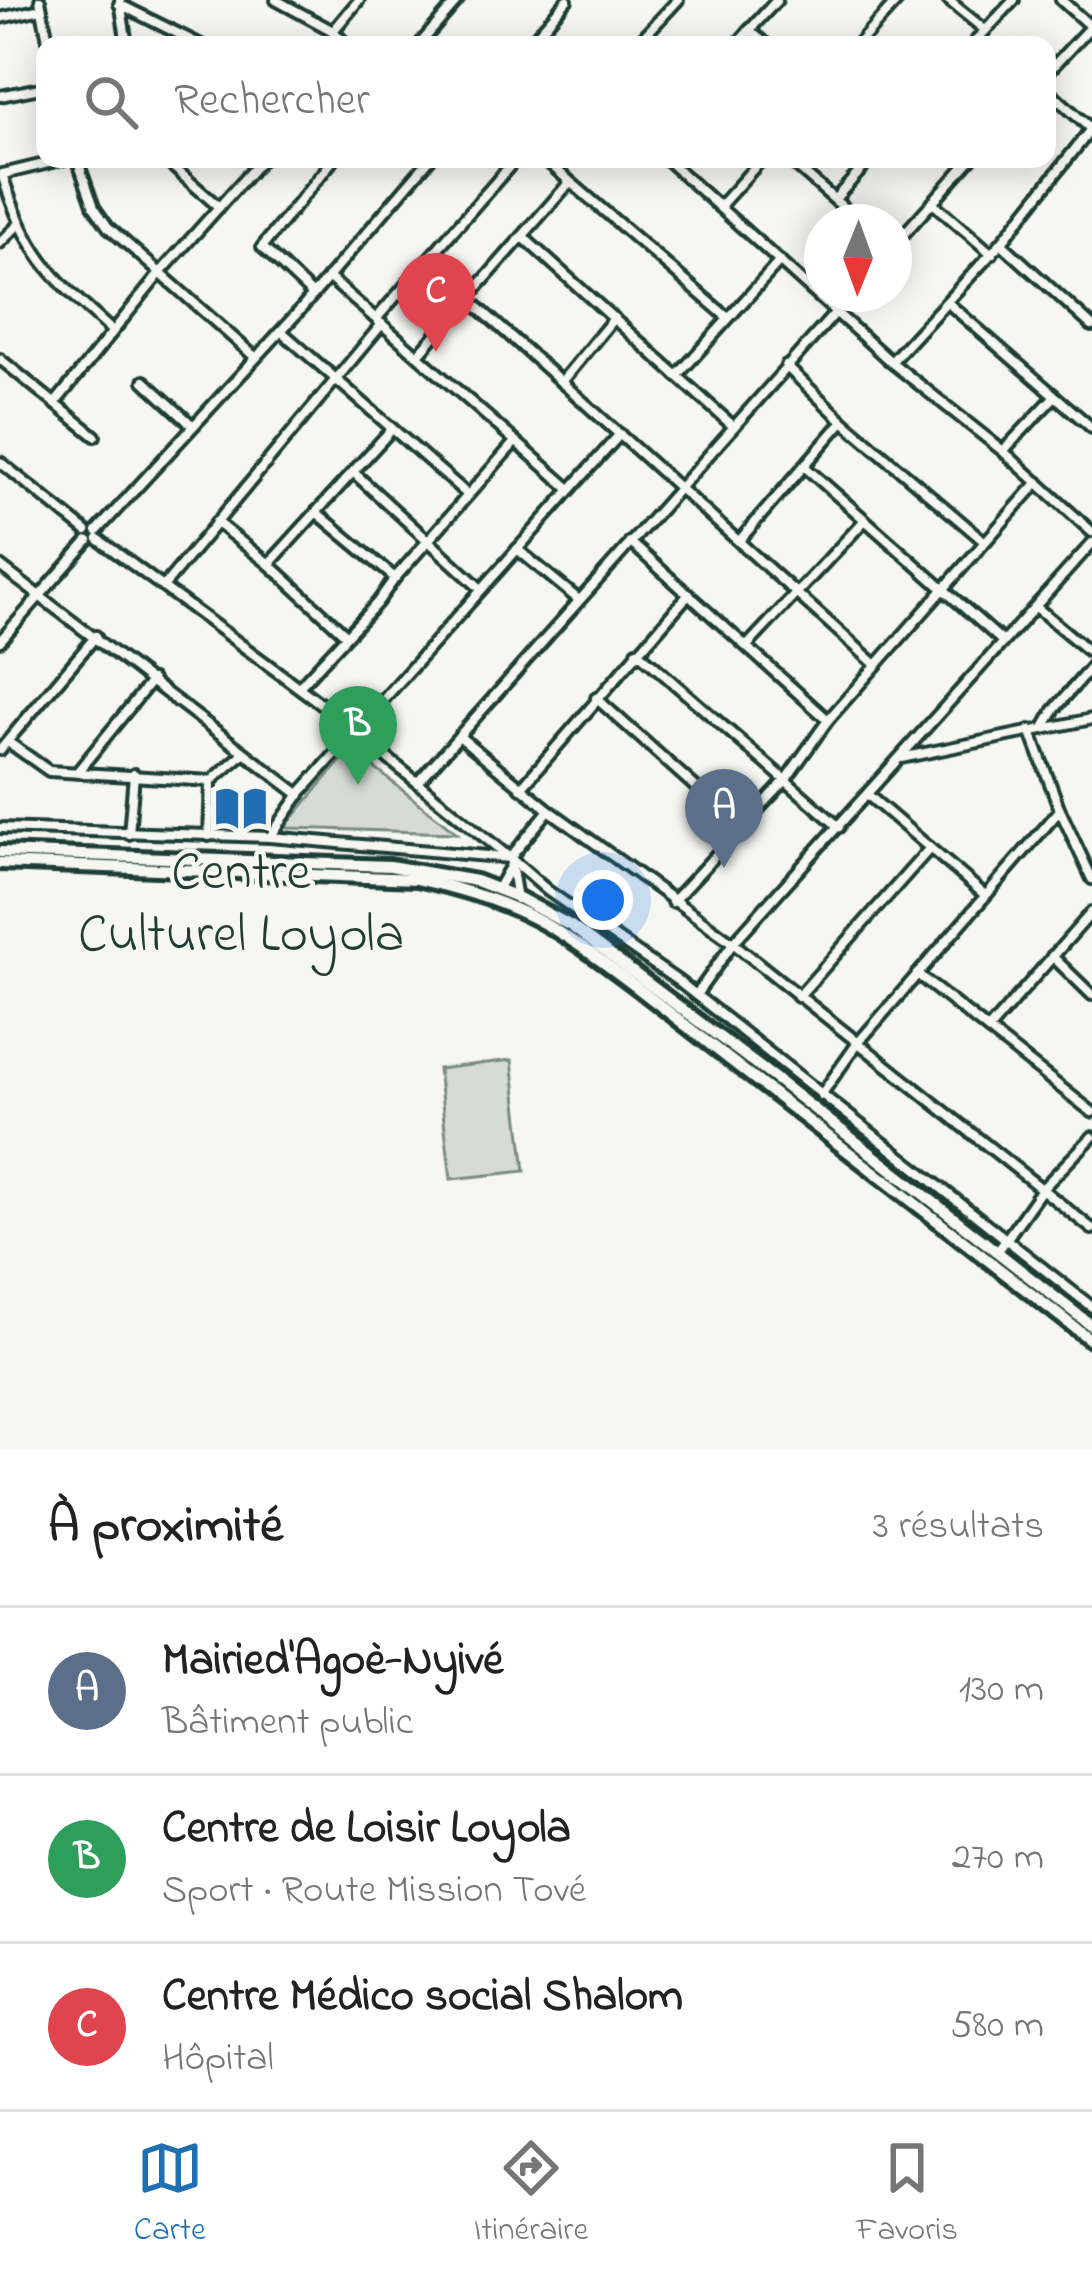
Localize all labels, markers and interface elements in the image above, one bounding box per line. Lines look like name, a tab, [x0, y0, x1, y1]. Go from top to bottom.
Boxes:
search box	[36, 36, 1056, 168]
icon: search	[78, 69, 144, 135]
text: Rechercher	[174, 69, 370, 135]
north arrow	[804, 204, 912, 312]
pin: C	[397, 253, 475, 352]
pin: B	[319, 686, 397, 785]
pin: A	[685, 769, 763, 868]
library icon: Centre Culturel Loyola	[212, 779, 270, 837]
place label: Centre Culturel Loyola	[78, 836, 404, 976]
your location	[573, 870, 633, 930]
text: À proximité	[48, 1490, 283, 1565]
text: 3 résultats	[873, 1499, 1044, 1556]
text: Mairied'Agoè-Nyivé	[162, 1629, 503, 1695]
text: A	[75, 1662, 99, 1719]
text: 130 m	[959, 1662, 1044, 1719]
text: Bâtiment public	[162, 1695, 413, 1752]
text: Centre de Loisir Loyola	[162, 1797, 571, 1863]
text: B	[74, 1830, 100, 1887]
text: 270 m	[952, 1830, 1044, 1887]
text: Sport · Route Mission Tové	[162, 1863, 586, 1920]
text: Centre Médico social Shalom	[162, 1965, 683, 2031]
text: C	[76, 1998, 98, 2055]
text: 580 m	[950, 1998, 1044, 2055]
text: Hôpital	[162, 2031, 274, 2088]
tab: Carte	[134, 2135, 206, 2255]
tab: Itinéraire	[474, 2135, 588, 2255]
tab: Favoris	[856, 2135, 958, 2255]

